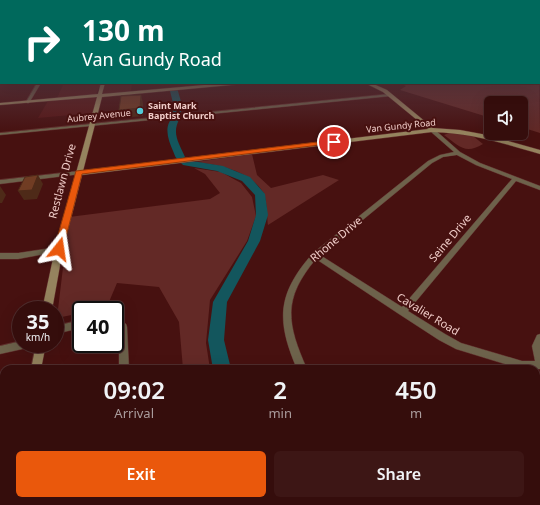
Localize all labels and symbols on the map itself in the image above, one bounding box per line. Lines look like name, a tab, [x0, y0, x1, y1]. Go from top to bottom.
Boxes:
place label: Saint Mark Baptist Church	[148, 99, 214, 122]
street label: Aubrey Avenue	[67, 106, 131, 125]
marker: Saint Mark Baptist Church	[135, 106, 145, 116]
street label: Van Gundy Road	[365, 115, 436, 136]
pin	[317, 125, 351, 159]
street label: Restlawn Drive	[44, 142, 79, 220]
street label: Seine Drive	[425, 211, 474, 265]
street label: Rhone Drive	[307, 213, 365, 265]
position arrow	[38, 228, 80, 270]
street label: Cavalier Road	[394, 289, 462, 338]
speed limit sign: 40	[72, 301, 124, 353]

